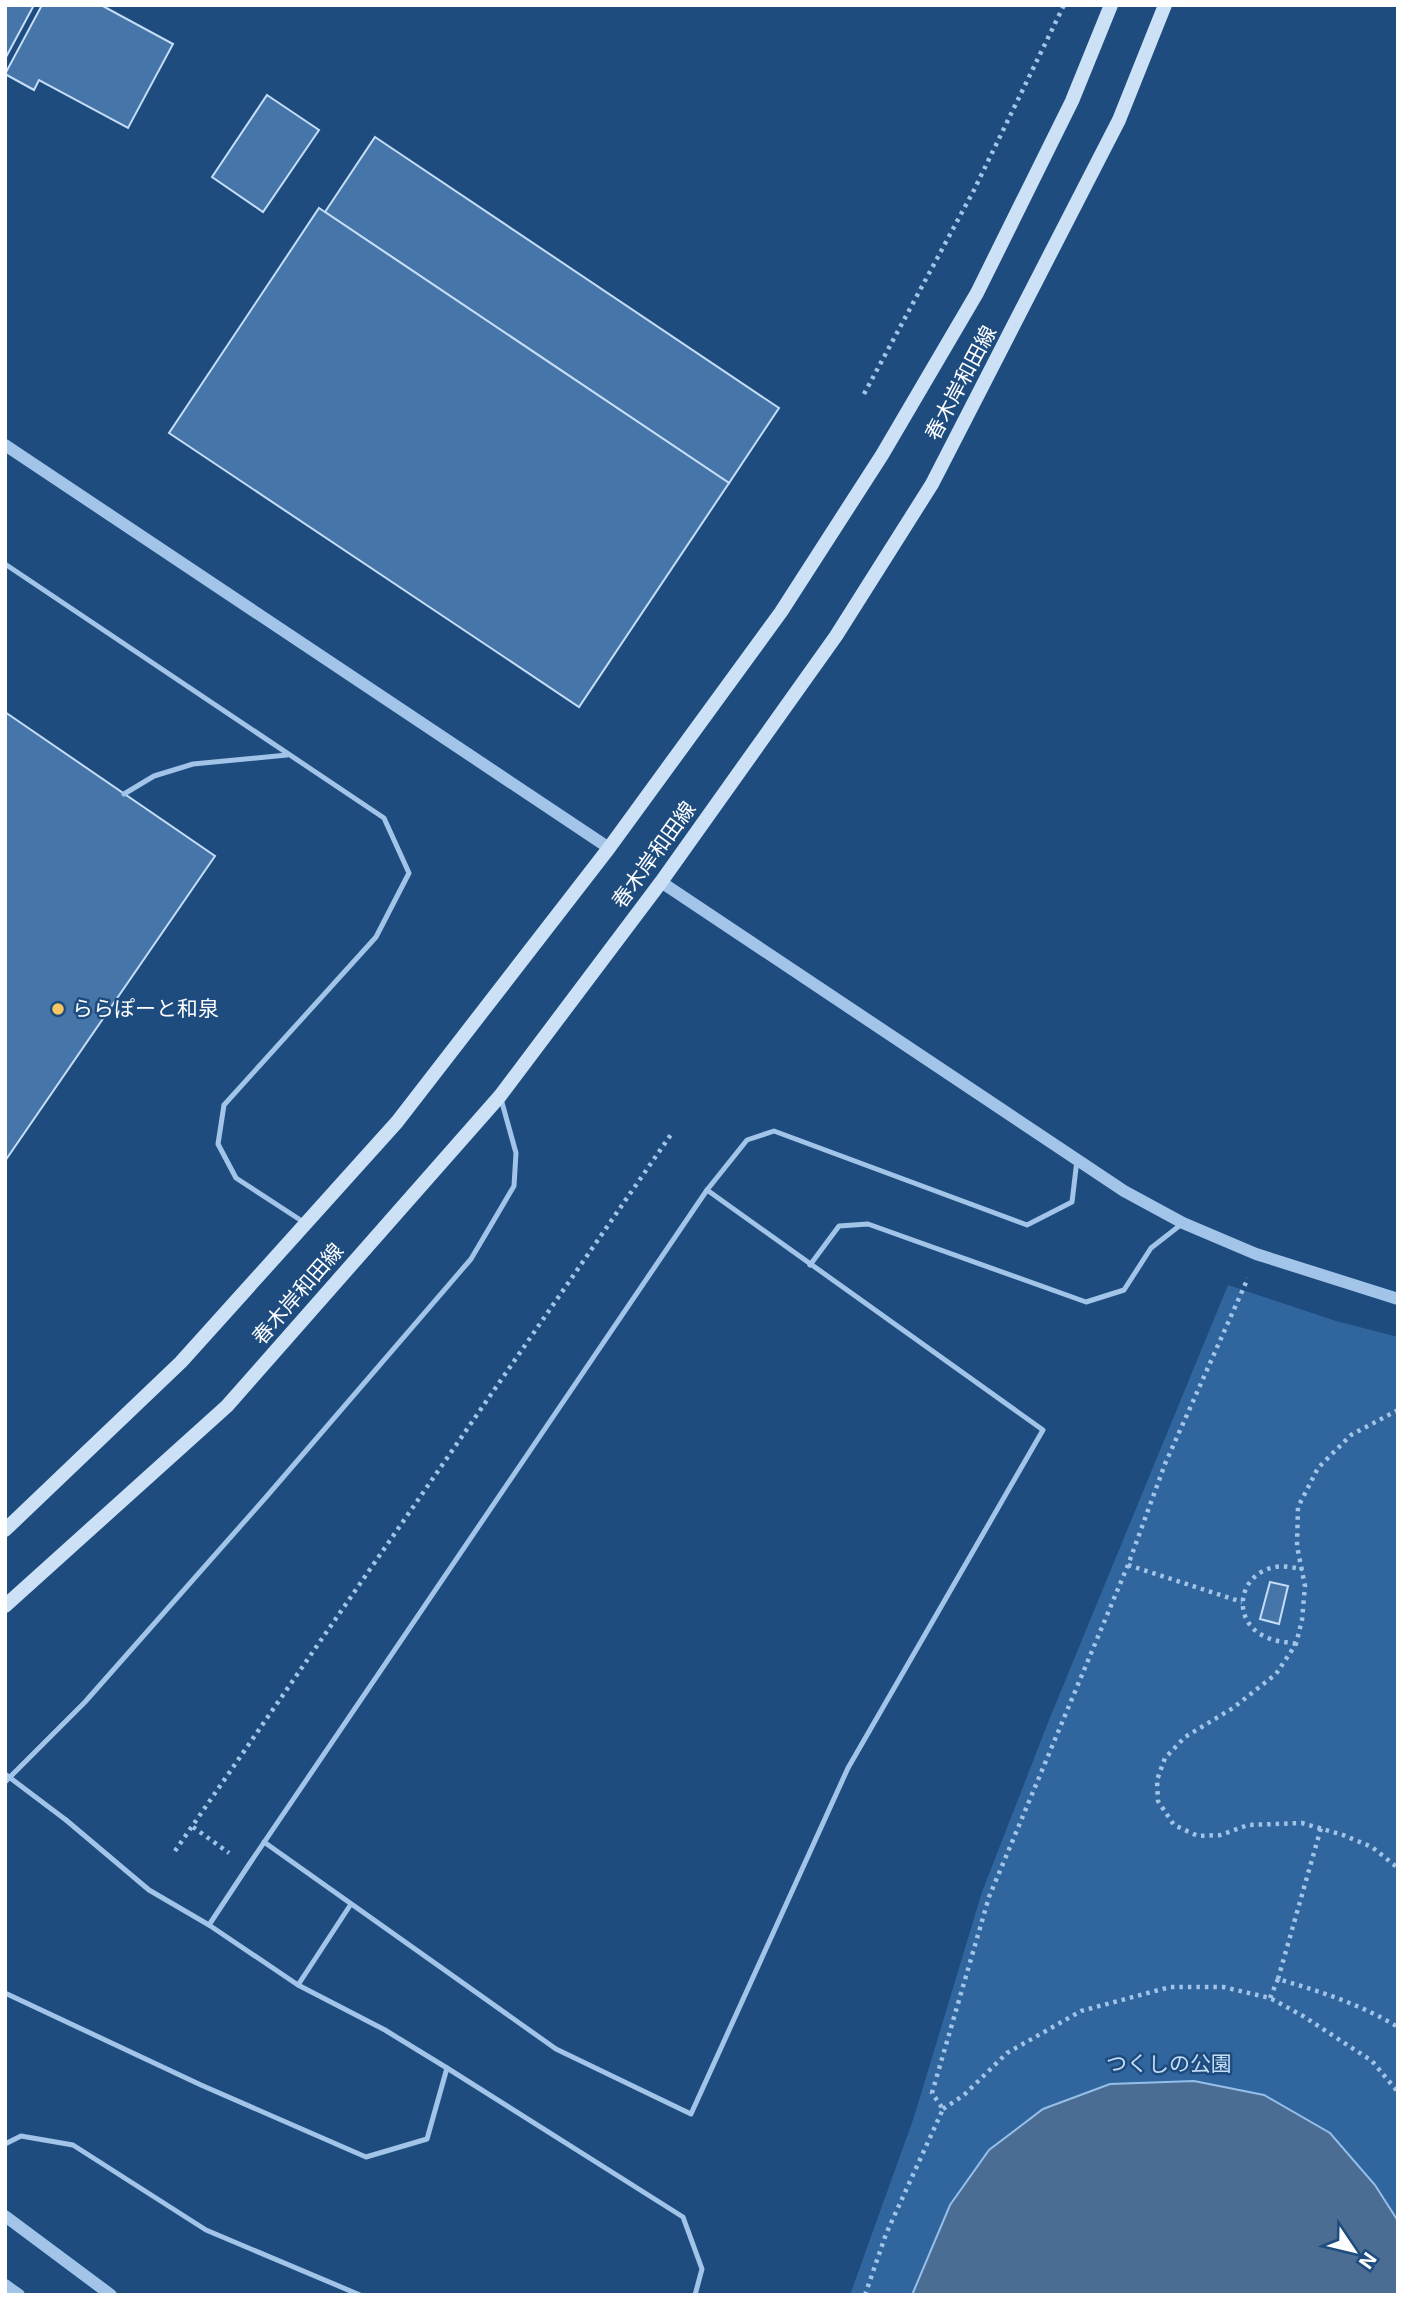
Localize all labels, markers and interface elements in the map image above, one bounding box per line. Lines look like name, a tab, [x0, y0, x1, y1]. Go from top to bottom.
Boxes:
street label: 春木岸和田線	[920, 321, 1001, 444]
street label: 春木岸和田線	[606, 796, 701, 913]
place label: ららぽーと和泉	[72, 996, 219, 1021]
marker: ららぽーと和泉	[50, 1001, 66, 1017]
street label: 春木岸和田線	[247, 1238, 348, 1349]
park label: つくしの公園	[1106, 2051, 1232, 2076]
north arrow	[1319, 2216, 1389, 2286]
text: N	[1354, 2248, 1381, 2273]

